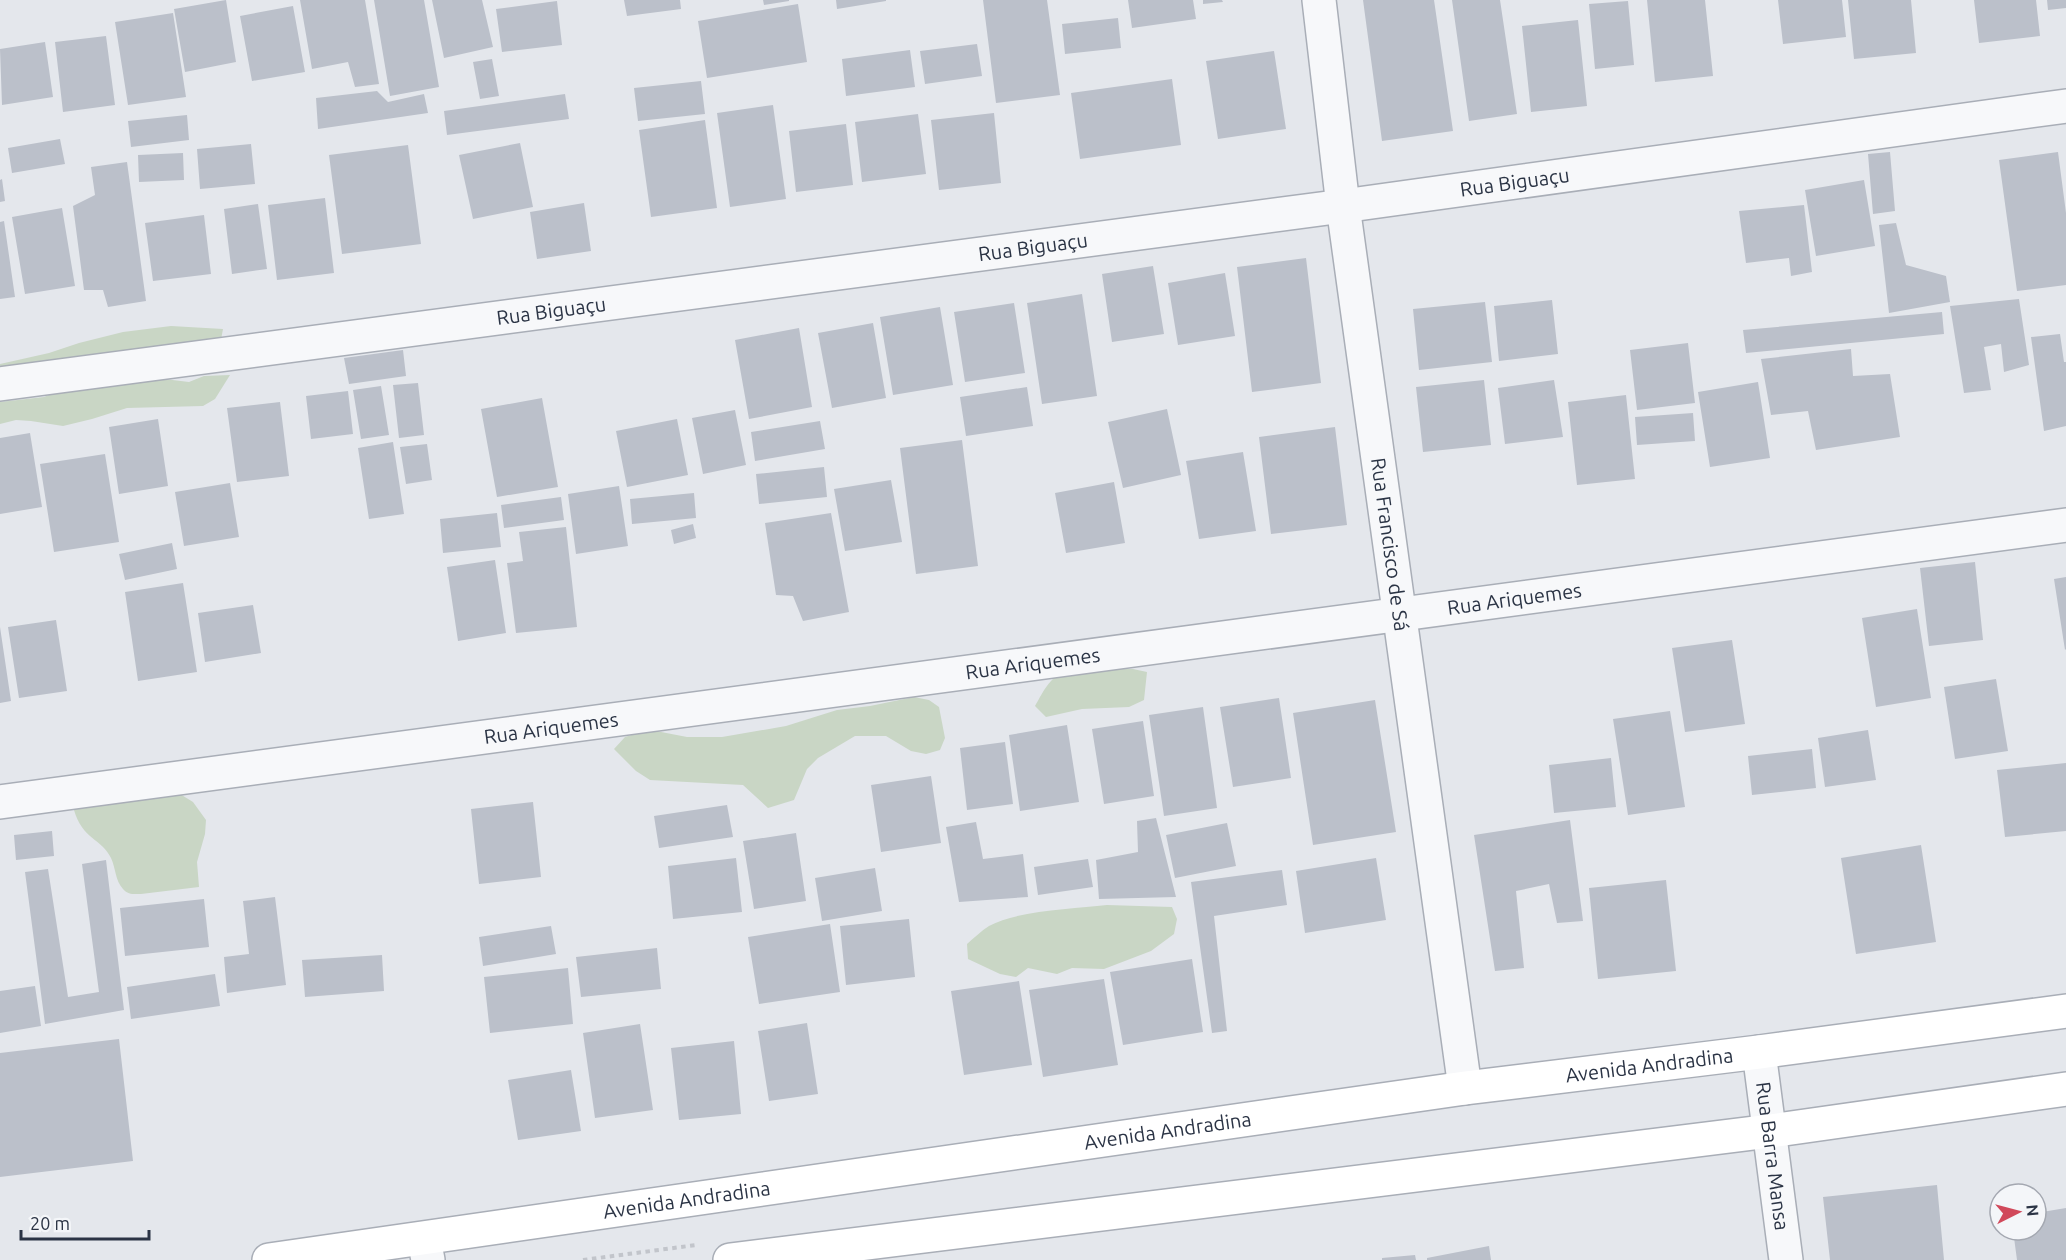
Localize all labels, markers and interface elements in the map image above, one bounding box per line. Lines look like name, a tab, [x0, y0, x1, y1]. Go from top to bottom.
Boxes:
street label: Rua Biguaçu	[1458, 163, 1571, 201]
street label: Rua Biguaçu	[977, 228, 1089, 265]
street label: Rua Biguaçu	[495, 292, 607, 329]
street label: Rua Francisco de Sá	[1367, 456, 1414, 632]
street label: Rua Ariquemes	[1446, 578, 1583, 619]
street label: Rua Ariquemes	[964, 643, 1101, 683]
street label: Rua Ariquemes	[482, 707, 620, 748]
street label: Avenida Andradina	[1564, 1043, 1734, 1087]
street label: Rua Barra Mansa	[1752, 1080, 1794, 1232]
street label: Avenida Andradina	[1083, 1107, 1253, 1154]
street label: Avenida Andradina	[602, 1176, 772, 1223]
north arrow	[1988, 1182, 2048, 1242]
scale bar	[21, 1203, 148, 1241]
text: N	[2023, 1204, 2042, 1217]
text: 20 m	[30, 1213, 70, 1233]

